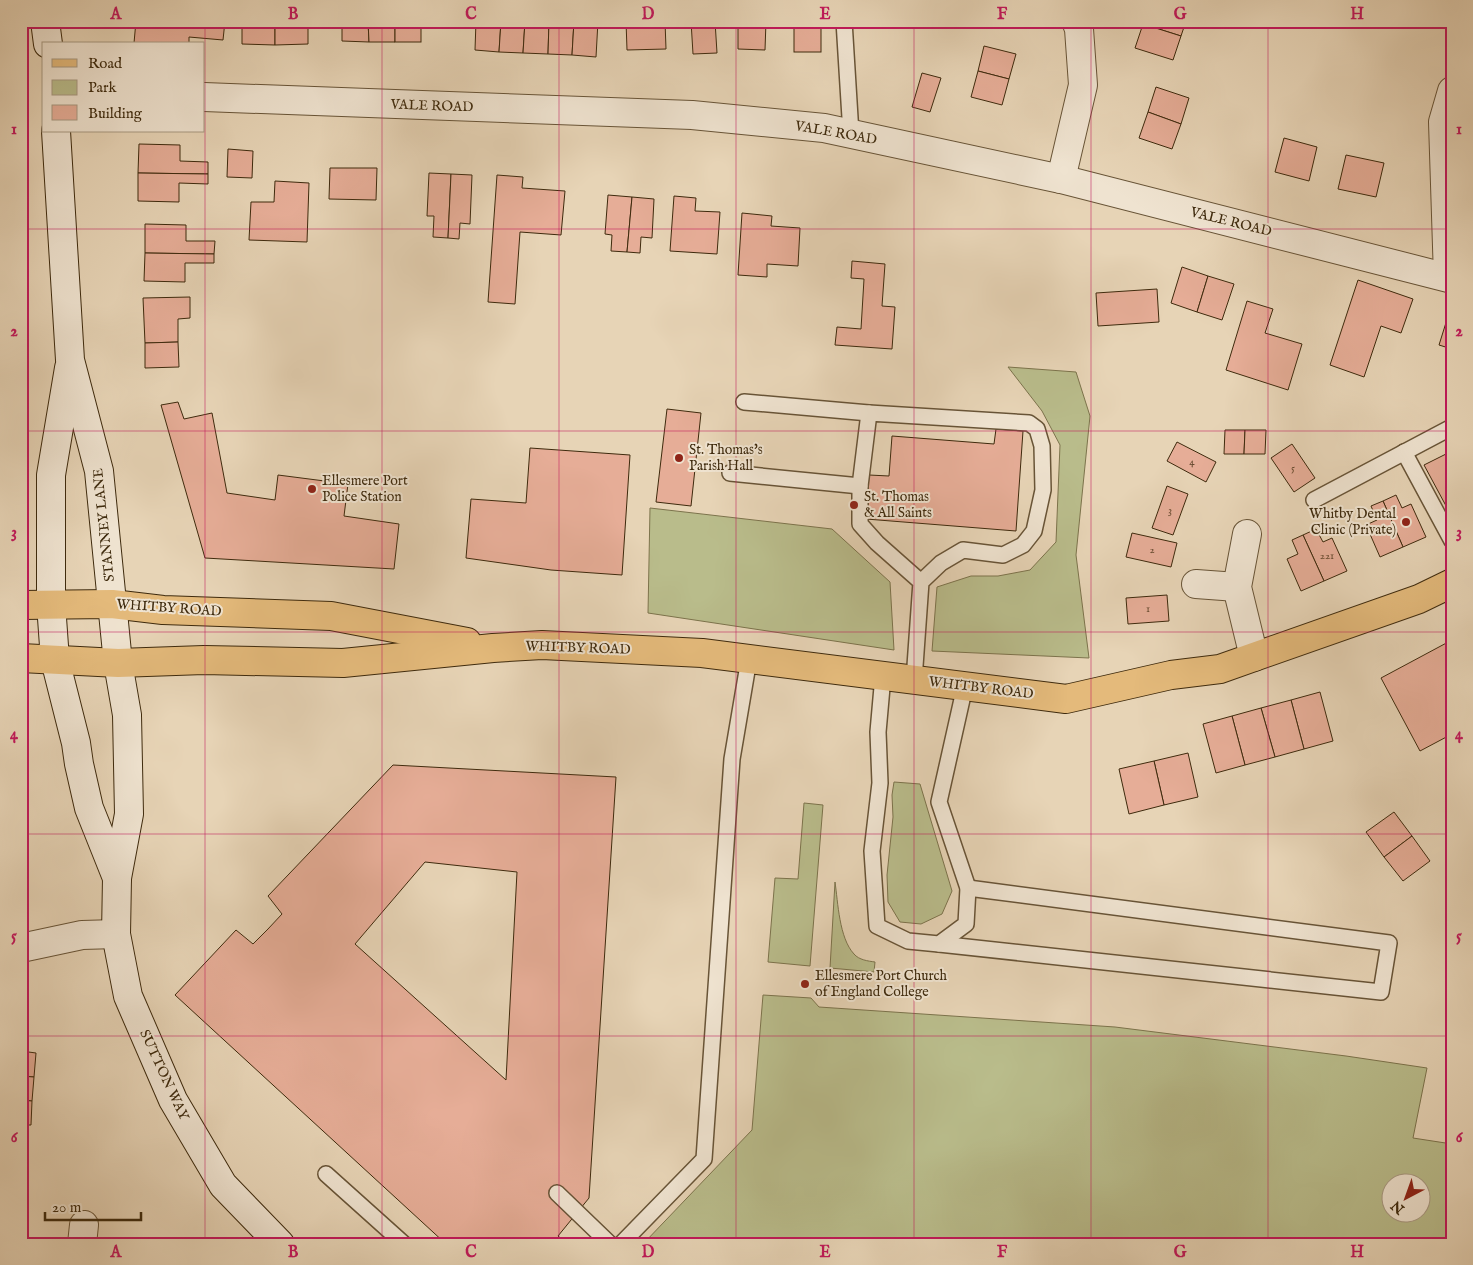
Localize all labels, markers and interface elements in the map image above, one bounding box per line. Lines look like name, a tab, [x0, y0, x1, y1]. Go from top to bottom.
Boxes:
text: A	[110, 5, 123, 25]
text: B	[288, 5, 299, 25]
text: C	[465, 5, 477, 25]
text: D	[642, 5, 655, 25]
text: E	[819, 5, 831, 25]
text: F	[997, 5, 1008, 25]
text: G	[1174, 5, 1187, 25]
text: H	[1350, 5, 1364, 25]
legend	[42, 42, 205, 132]
text: Road	[88, 54, 123, 73]
text: Park	[88, 78, 118, 97]
street label: VALE ROAD	[389, 96, 474, 116]
text: Building	[88, 104, 143, 123]
street label: VALE ROAD	[793, 117, 878, 149]
text: 1	[11, 120, 17, 140]
text: 1	[1456, 120, 1462, 140]
street label: VALE ROAD	[1188, 203, 1273, 241]
text: 2	[10, 322, 18, 342]
text: 2	[1455, 322, 1463, 342]
place label: St. Thomas's Parish Hall	[689, 441, 763, 475]
marker: St. Thomas's Parish Hall	[673, 452, 685, 464]
house number: 4	[1189, 455, 1195, 469]
house number: 5	[1291, 461, 1295, 475]
street label: STANNEY LANE	[89, 467, 119, 583]
place label: Ellesmere Port Police Station	[322, 472, 408, 506]
marker: Ellesmere Port Police Station	[306, 483, 318, 495]
place label: St. Thomas & All Saints	[864, 488, 932, 522]
marker: St. Thomas & All Saints	[848, 499, 860, 511]
house number: 3	[1168, 504, 1172, 518]
place label: Whitby Dental Clinic (Private)	[1309, 505, 1396, 539]
marker: Whitby Dental Clinic (Private)	[1400, 516, 1412, 528]
text: 3	[11, 523, 17, 543]
text: 3	[1456, 523, 1462, 543]
house number: 2	[1149, 543, 1155, 557]
house number: 221	[1320, 549, 1334, 563]
street label: WHITBY ROAD	[116, 595, 222, 621]
house number: 1	[1146, 602, 1150, 616]
street label: WHITBY ROAD	[525, 637, 631, 659]
street label: WHITBY ROAD	[928, 673, 1034, 703]
text: 4	[10, 725, 19, 745]
text: 4	[1455, 725, 1464, 745]
text: 5	[11, 927, 17, 947]
text: 5	[1456, 927, 1462, 947]
place label: Ellesmere Port Church of England College	[815, 967, 948, 1001]
marker: Ellesmere Port Church of England College	[799, 978, 811, 990]
street label: SUTTON WAY	[135, 1027, 193, 1124]
text: 6	[11, 1128, 19, 1148]
text: 6	[1456, 1128, 1464, 1148]
north arrow	[1380, 1172, 1430, 1222]
scale bar	[45, 1190, 141, 1222]
text: N	[1388, 1196, 1409, 1218]
text: 20 m	[52, 1198, 82, 1217]
text: A	[110, 1243, 123, 1263]
text: B	[288, 1243, 299, 1263]
text: C	[465, 1243, 477, 1263]
text: D	[642, 1243, 655, 1263]
text: E	[819, 1243, 831, 1263]
text: F	[997, 1243, 1008, 1263]
text: G	[1174, 1243, 1187, 1263]
text: H	[1350, 1243, 1364, 1263]

